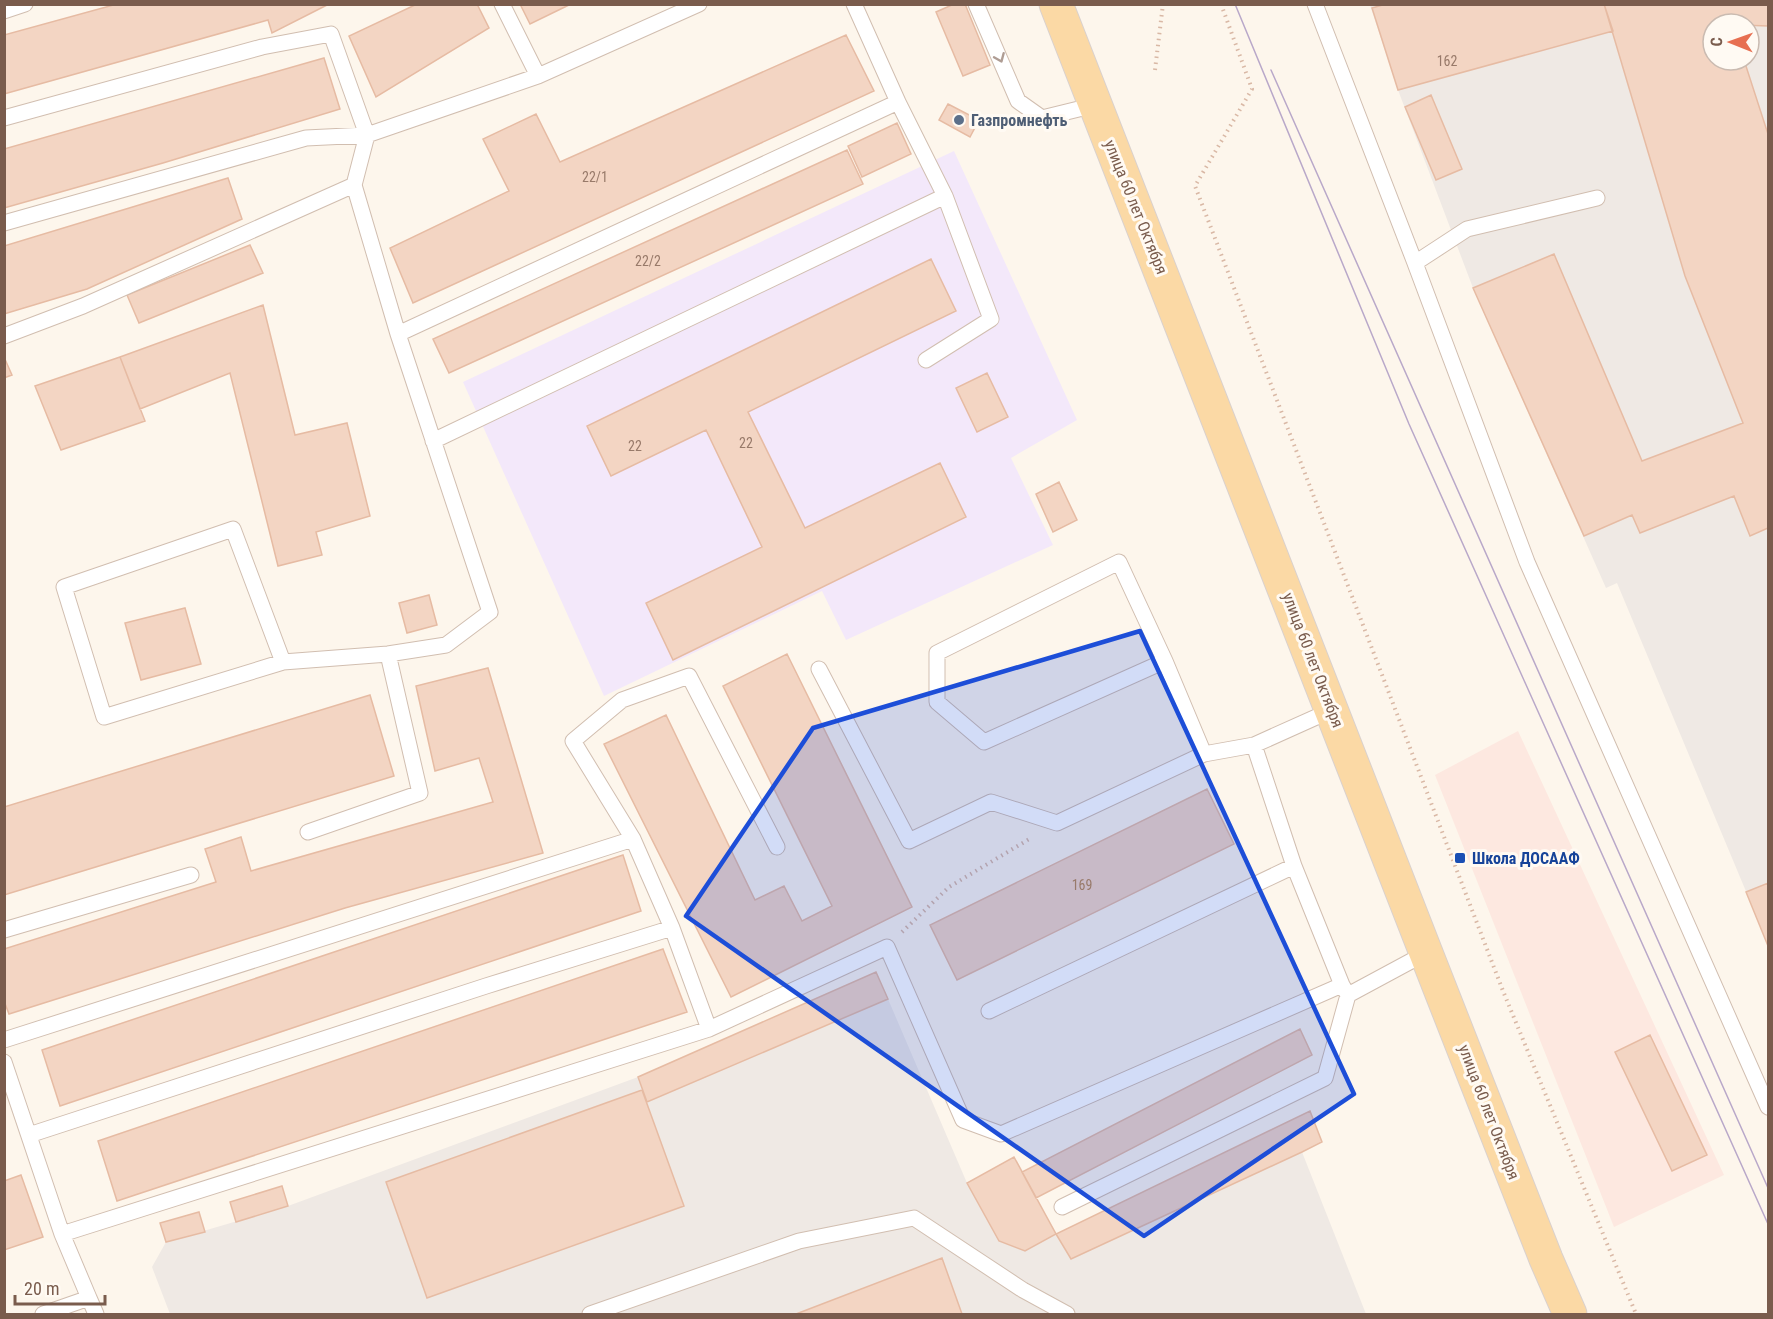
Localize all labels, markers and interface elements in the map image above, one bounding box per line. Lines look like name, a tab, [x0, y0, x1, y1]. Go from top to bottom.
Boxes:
north arrow	[1701, 12, 1761, 72]
text: С	[1707, 37, 1726, 46]
one-way arrow	[992, 52, 1004, 63]
house number: 162	[1437, 53, 1457, 69]
place label: Газпромнефть	[971, 111, 1068, 130]
marker: Газпромнефть	[952, 113, 966, 127]
street label: улица 60 лет Октября	[1100, 137, 1172, 277]
house number: 22/1	[582, 169, 608, 185]
house number: 22/2	[635, 253, 661, 269]
house number: 22	[739, 435, 753, 451]
house number: 22	[628, 438, 642, 454]
street label: улица 60 лет Октября	[1279, 590, 1347, 730]
place label: Школа ДОСААФ	[1472, 849, 1580, 868]
marker: Школа ДОСААФ	[1453, 851, 1467, 865]
house number: 169	[1072, 877, 1092, 893]
street label: улица 60 лет Октября	[1455, 1042, 1523, 1182]
scale bar	[15, 1268, 105, 1306]
text: 20 m	[24, 1278, 59, 1299]

